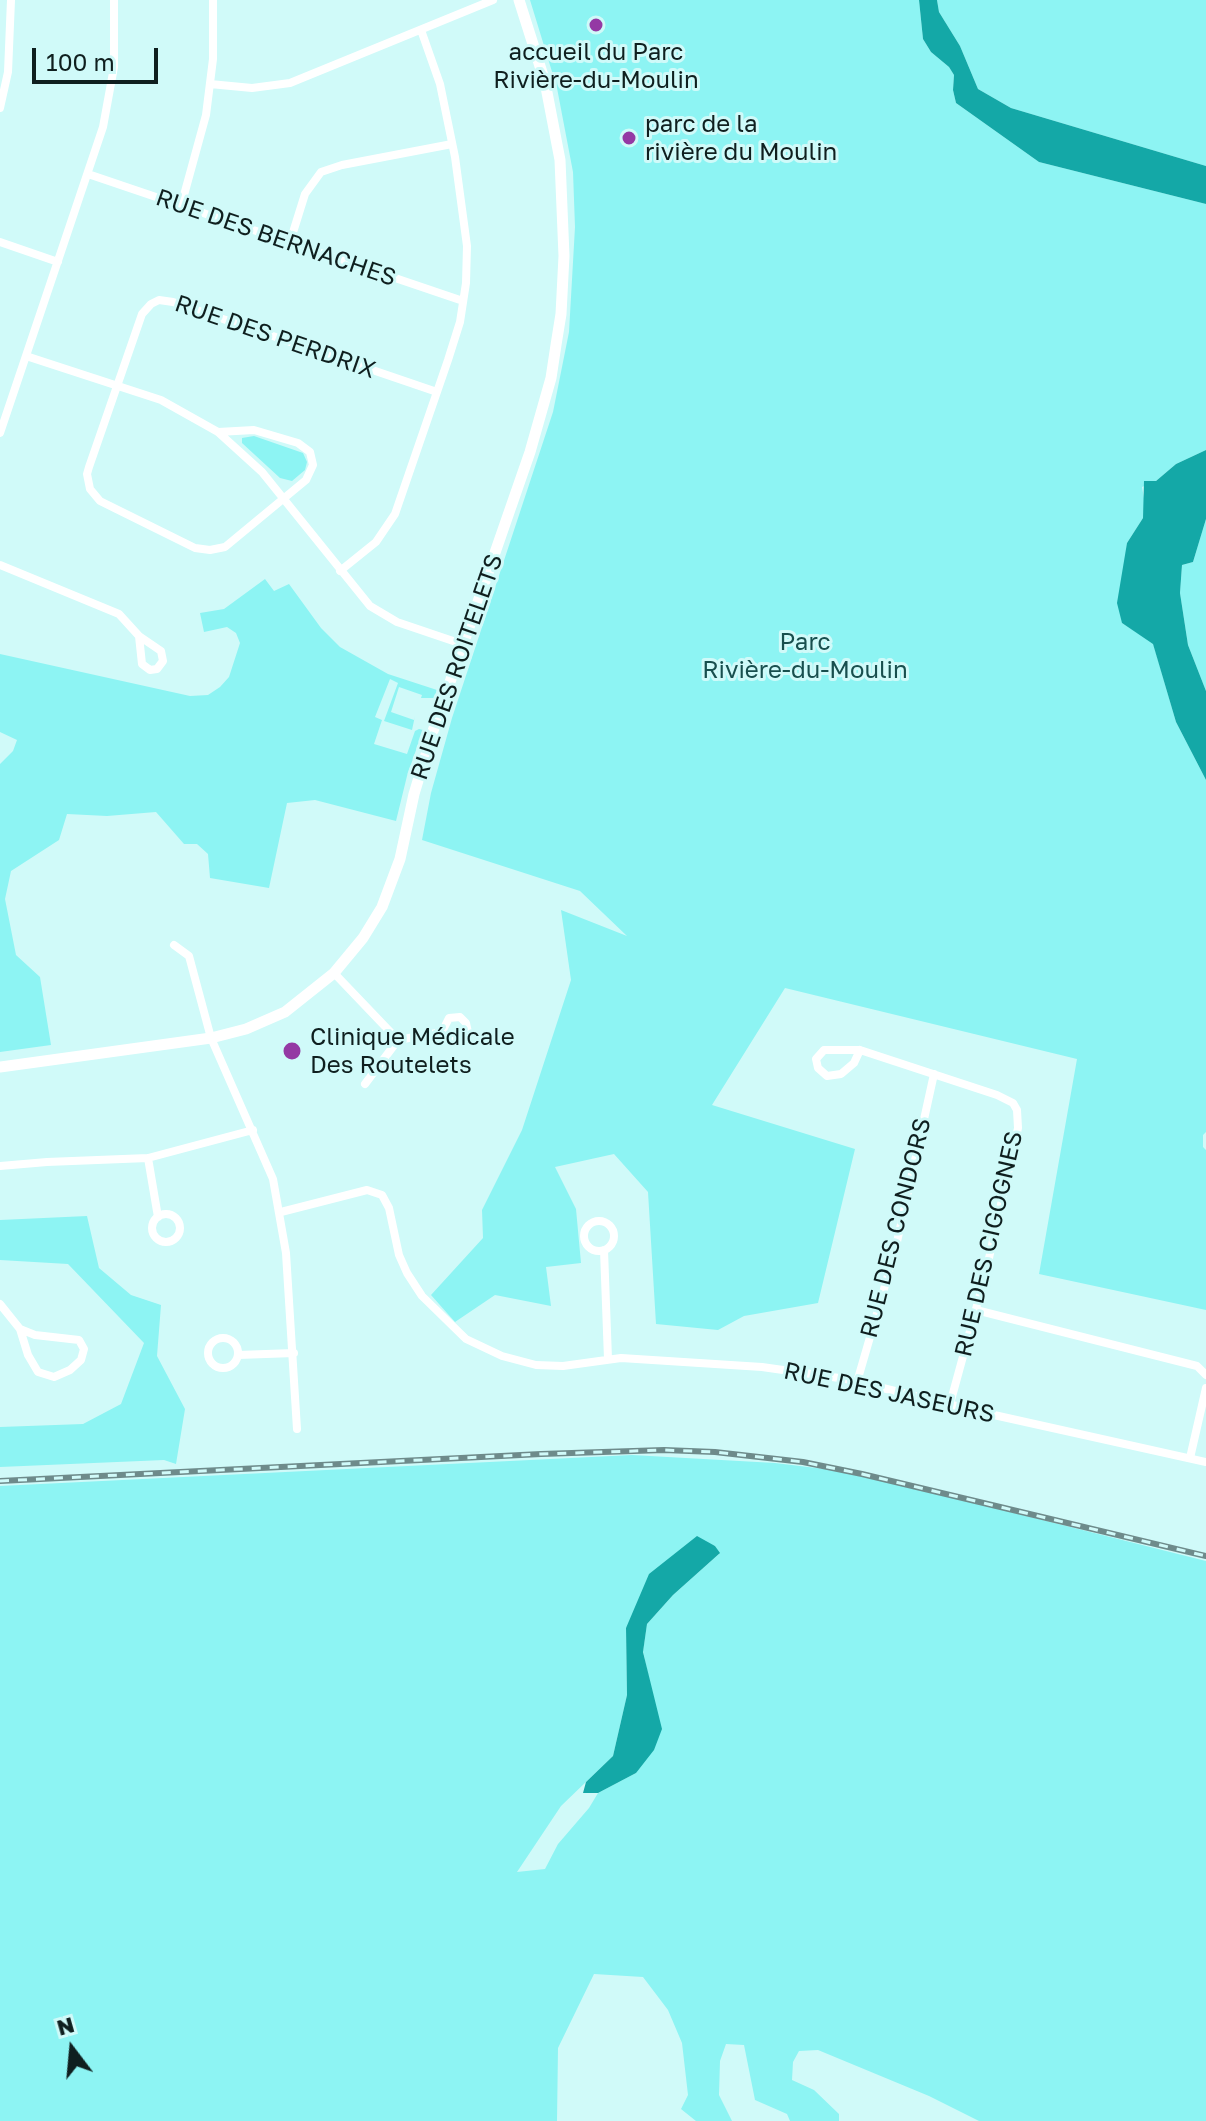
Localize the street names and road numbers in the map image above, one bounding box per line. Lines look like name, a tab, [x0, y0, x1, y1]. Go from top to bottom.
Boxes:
street label: RUE DES BERNACHES	[152, 183, 400, 293]
street label: RUE DES PERDRIX	[171, 289, 379, 385]
street label: RUE DES ROITELETS	[405, 550, 509, 784]
street label: RUE DES CONDORS	[855, 1115, 937, 1341]
street label: RUE DES CIGOGNES	[949, 1128, 1029, 1360]
street label: RUE DES JASEURS	[781, 1357, 997, 1429]

